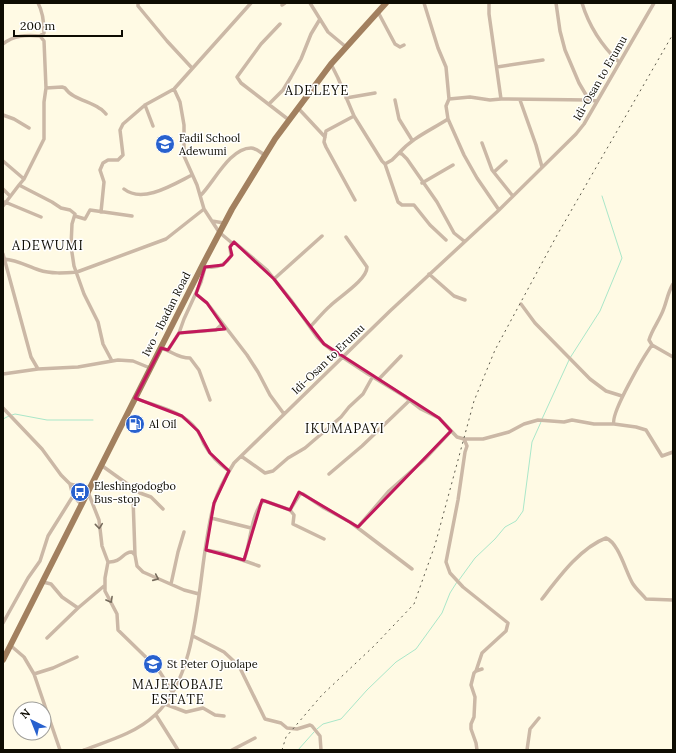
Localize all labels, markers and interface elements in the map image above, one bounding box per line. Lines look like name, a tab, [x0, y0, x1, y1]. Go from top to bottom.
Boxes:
scale bar	[14, 12, 122, 38]
text: 200 m	[20, 18, 56, 33]
street label: Idi-Osan to Erumu	[570, 33, 630, 123]
district label: ADELEYE	[284, 82, 349, 99]
place label: Fadil School Adewumi	[178, 131, 240, 158]
school or university icon: Fadil School Adewumi	[154, 133, 176, 155]
district label: ADEWUMI	[11, 237, 84, 254]
street label: Iwo - Ibadan Road	[139, 269, 194, 359]
street label: Idi-Osan to Erumu	[289, 320, 368, 397]
fuel station icon: Al Oil	[124, 413, 146, 435]
place label: Al Oil	[148, 417, 177, 431]
district label: IKUMAPAYI	[305, 420, 385, 437]
place label: Eleshingodogbo Bus-stop	[94, 479, 176, 506]
bus stop icon: Eleshingodogbo Bus-stop	[69, 481, 91, 503]
one-way arrow	[95, 523, 104, 529]
one-way arrow	[153, 574, 160, 582]
one-way arrow	[105, 595, 113, 603]
school or university icon: St Peter Ojuolape	[142, 653, 164, 675]
place label: St Peter Ojuolape	[167, 657, 258, 671]
district label: MAJEKOBAJE ESTATE	[132, 676, 224, 708]
north arrow	[12, 701, 52, 741]
text: N	[17, 705, 33, 722]

